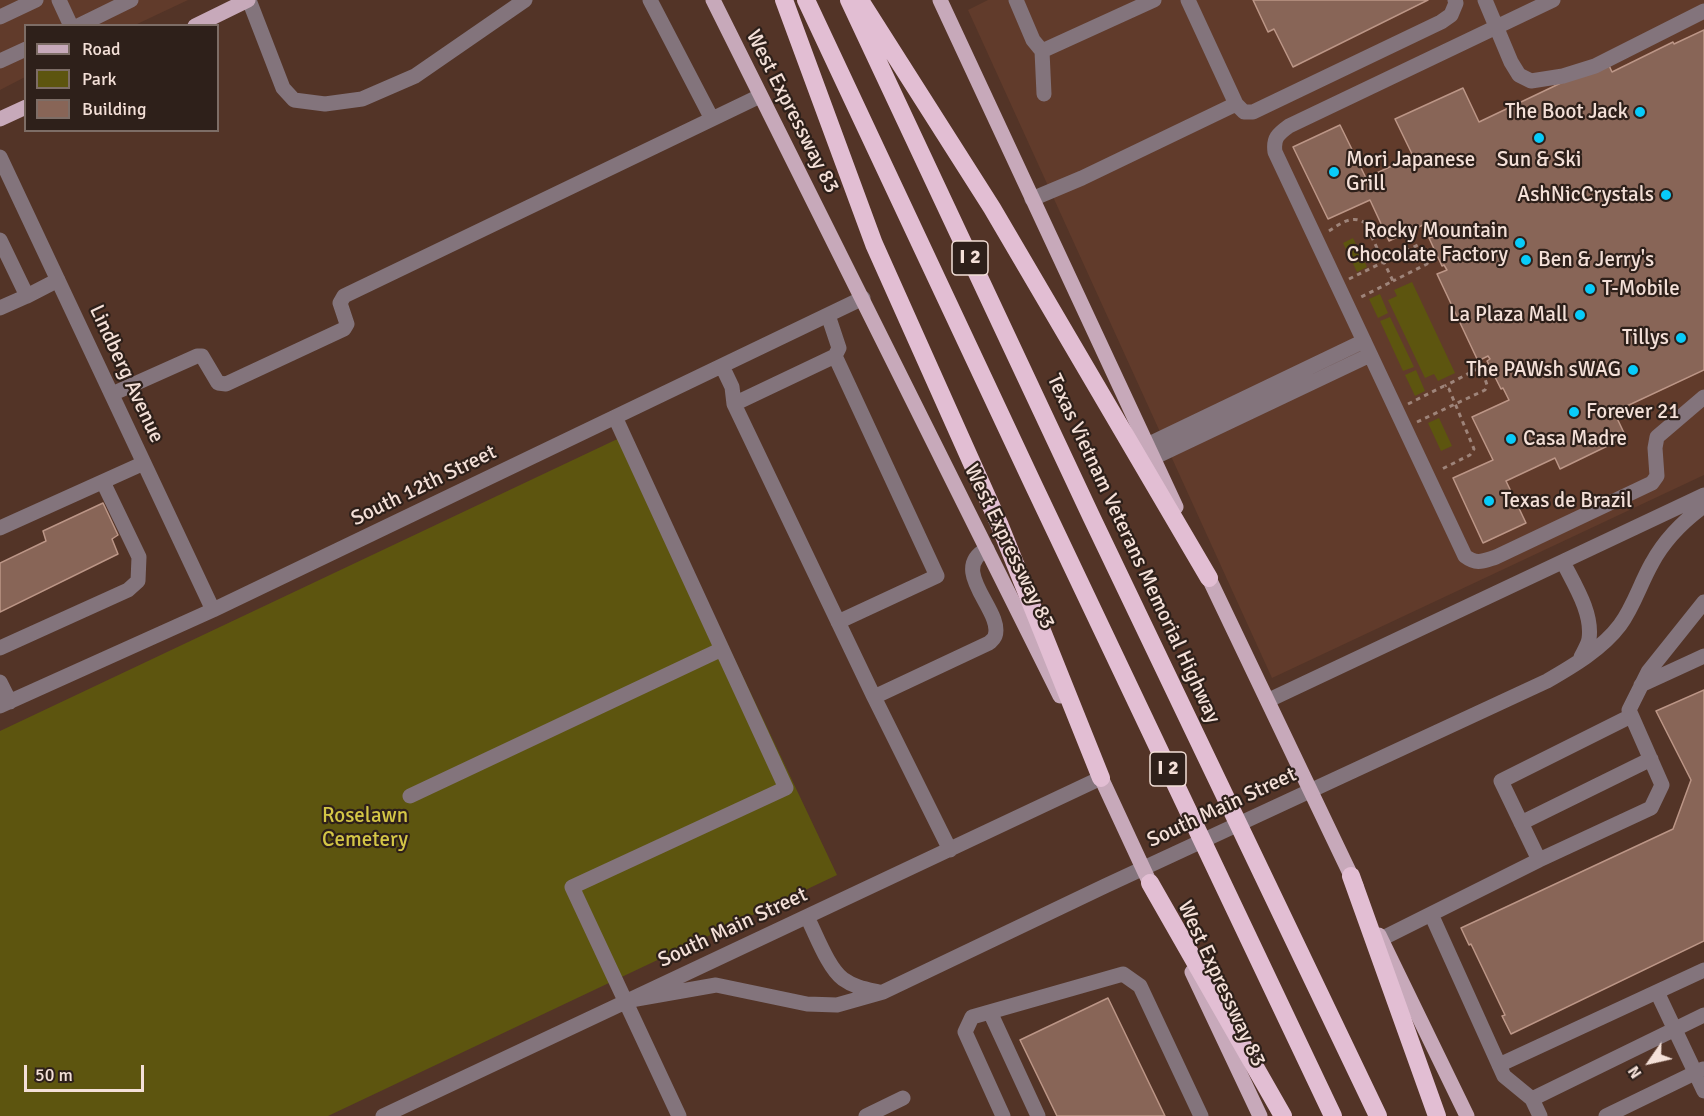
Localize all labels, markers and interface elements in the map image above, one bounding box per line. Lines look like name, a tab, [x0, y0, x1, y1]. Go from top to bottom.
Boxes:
legend	[24, 24, 219, 132]
street label: West Expressway 83	[740, 26, 844, 198]
text: Road	[82, 38, 121, 60]
text: Park	[82, 68, 117, 90]
text: Building	[82, 98, 146, 120]
place label: The Boot Jack	[1505, 99, 1628, 125]
marker: The Boot Jack	[1633, 105, 1647, 119]
marker: Sun & Ski	[1532, 131, 1546, 145]
place label: Mori Japanese Grill	[1346, 147, 1475, 197]
place label: Sun & Ski	[1497, 147, 1581, 173]
marker: Mori Japanese Grill	[1327, 165, 1341, 179]
place label: AshNicCrystals	[1517, 182, 1654, 208]
marker: AshNicCrystals	[1659, 188, 1673, 202]
place label: Rocky Mountain Chocolate Factory	[1346, 218, 1508, 268]
marker: Rocky Mountain Chocolate Factory	[1513, 236, 1527, 250]
road number: I 2	[952, 241, 988, 275]
place label: Ben & Jerry's	[1538, 247, 1654, 273]
marker: Ben & Jerry's	[1519, 253, 1533, 267]
place label: T-Mobile	[1602, 276, 1680, 302]
marker: T-Mobile	[1583, 282, 1597, 296]
street label: Lindberg Avenue	[83, 301, 169, 447]
place label: La Plaza Mall	[1449, 302, 1568, 328]
marker: La Plaza Mall	[1573, 308, 1587, 322]
place label: Tillys	[1622, 325, 1669, 351]
marker: Tillys	[1674, 331, 1688, 345]
place label: The PAWsh sWAG	[1466, 357, 1621, 383]
marker: The PAWsh sWAG	[1626, 363, 1640, 377]
street label: Texas Vietnam Veterans Memorial Highway	[1041, 370, 1225, 728]
place label: Forever 21	[1586, 399, 1680, 425]
marker: Forever 21	[1567, 405, 1581, 419]
place label: Casa Madre	[1523, 426, 1627, 452]
marker: Casa Madre	[1504, 432, 1518, 446]
street label: South 12th Street	[347, 440, 501, 532]
street label: West Expressway 83	[958, 461, 1060, 633]
place label: Texas de Brazil	[1501, 488, 1632, 514]
marker: Texas de Brazil	[1482, 494, 1496, 508]
road number: I 2	[1150, 752, 1186, 786]
street label: South Main Street	[1143, 762, 1301, 854]
park label: Roselawn Cemetery	[322, 803, 408, 853]
street label: South Main Street	[654, 882, 812, 974]
street label: West Expressway 83	[1172, 897, 1270, 1071]
north arrow	[1620, 1032, 1680, 1092]
scale bar	[27, 1053, 147, 1091]
text: N	[1624, 1062, 1646, 1082]
text: 50 m	[35, 1064, 73, 1086]

